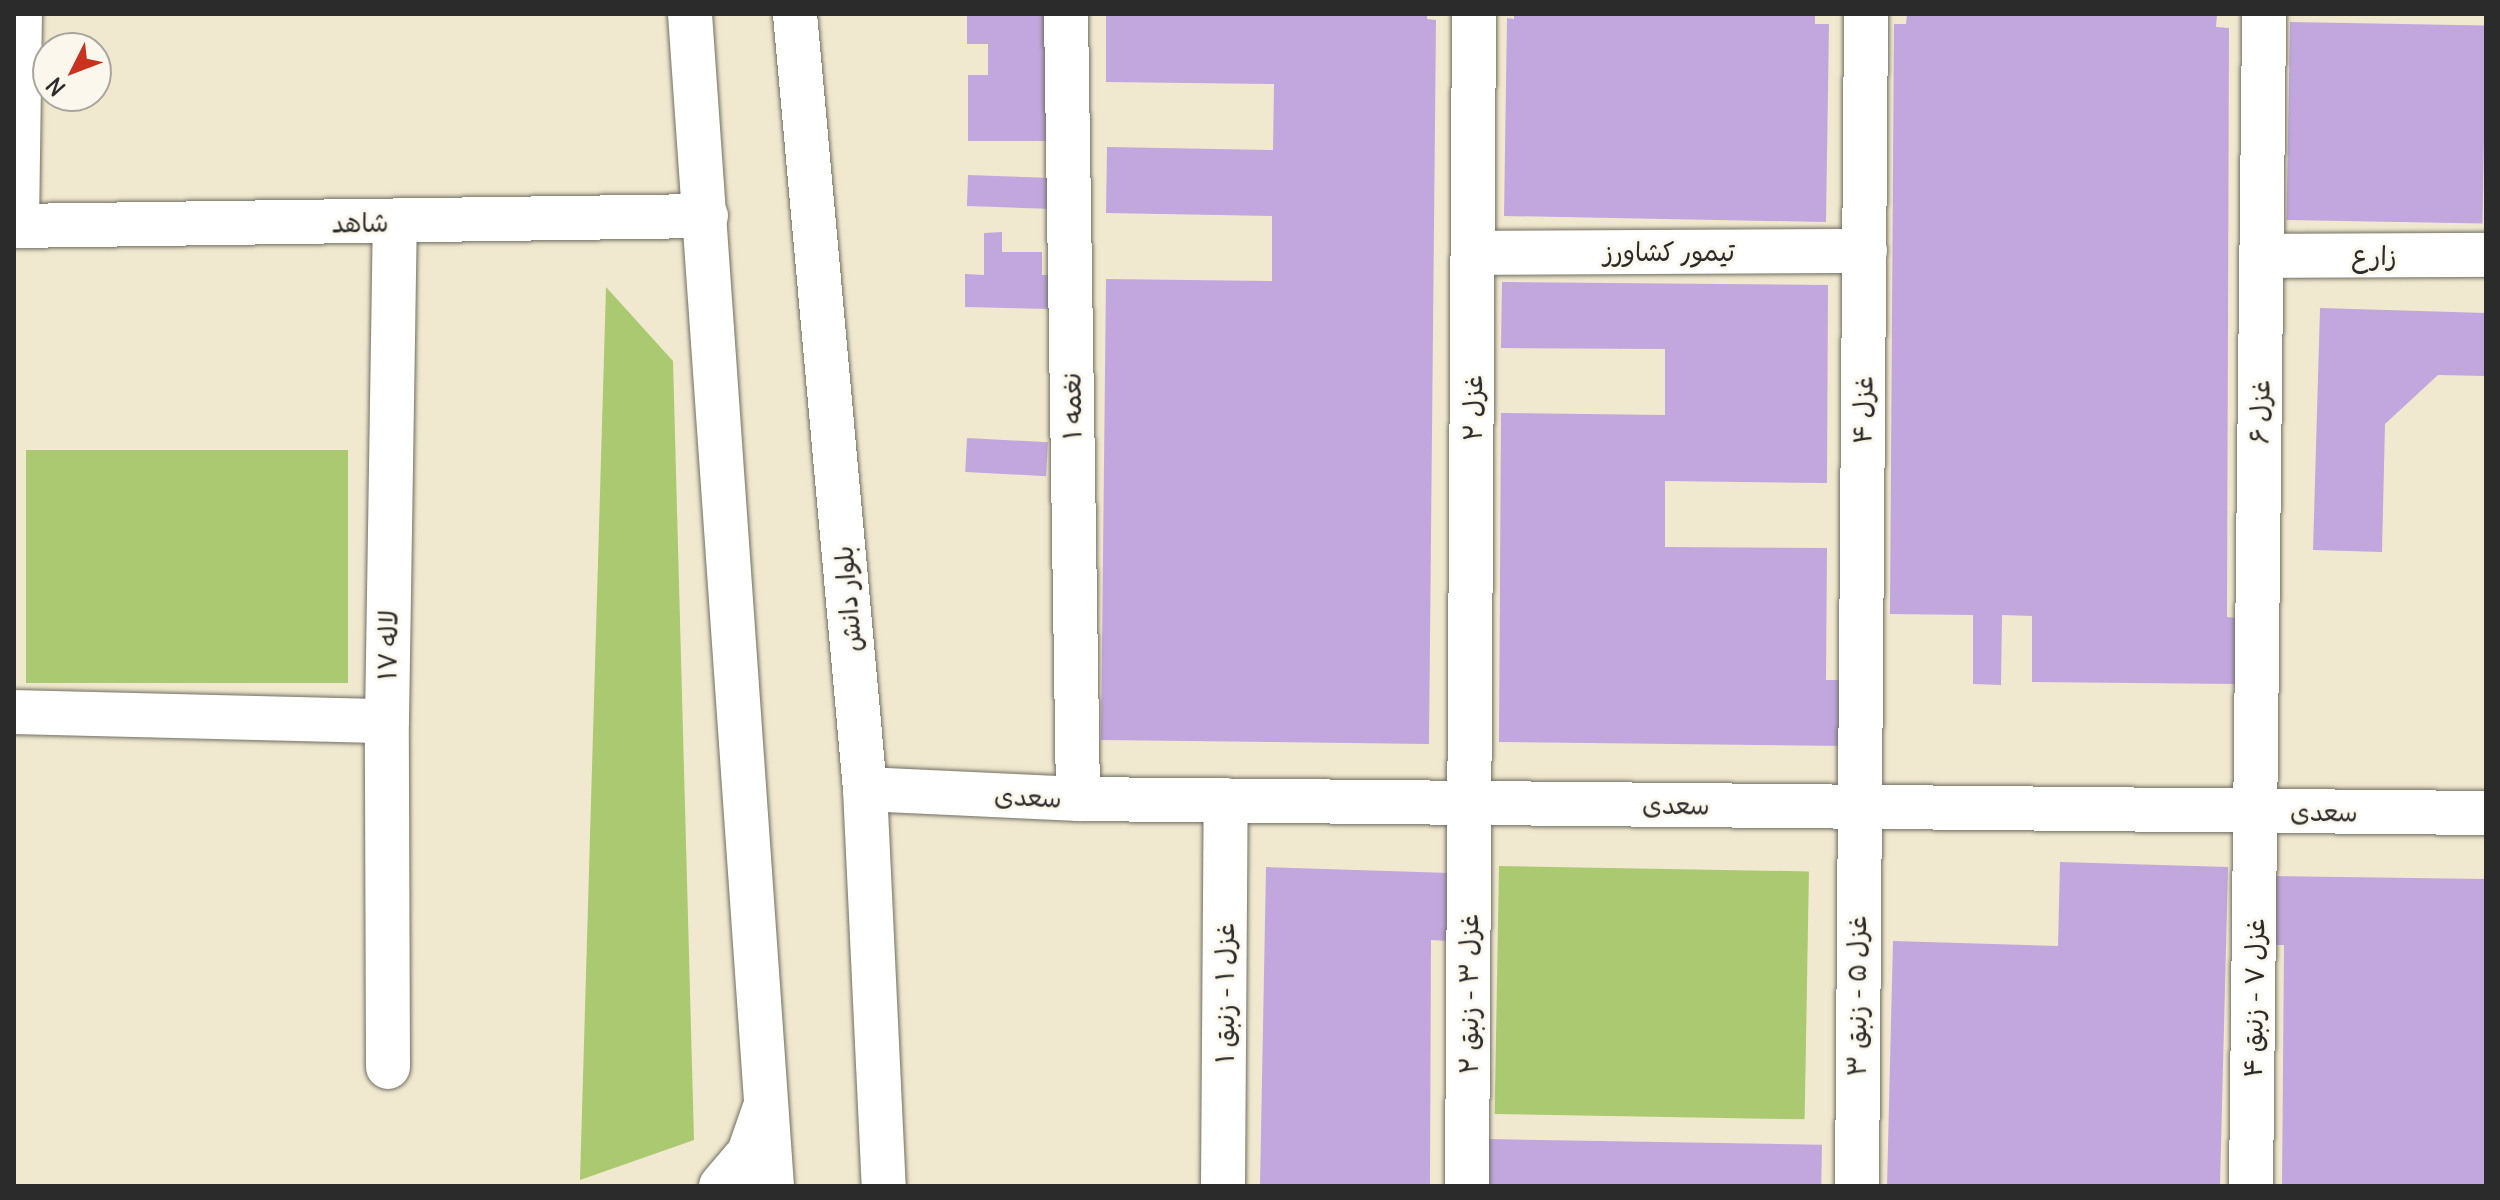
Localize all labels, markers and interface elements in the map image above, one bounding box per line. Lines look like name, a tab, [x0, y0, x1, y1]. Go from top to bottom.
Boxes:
north arrow	[32, 32, 112, 112]
text: N	[40, 72, 71, 102]
street label: شاهد	[331, 207, 389, 239]
street label: تیمور کشاورز	[1603, 236, 1735, 268]
street label: زارع	[2351, 240, 2397, 272]
street label: نغمه ۱	[1056, 372, 1088, 440]
street label: غزل ۲	[1457, 375, 1489, 441]
street label: غزل ۴	[1847, 376, 1879, 444]
street label: غزل ۶	[2244, 380, 2276, 444]
street label: بلوار دانش	[828, 545, 868, 653]
street label: لاله ۱۷	[372, 609, 404, 681]
street label: سعدی	[993, 780, 1063, 814]
street label: سعدی	[1642, 789, 1710, 821]
street label: سعدی	[2290, 796, 2358, 828]
street label: غزل ۳ - زنبق ۲	[1453, 914, 1485, 1074]
street label: غزل ۵ - زنبق ۳	[1841, 916, 1873, 1076]
street label: غزل ۷ - زنبق ۴	[2237, 918, 2271, 1078]
street label: غزل ۱ - زنبق ۱	[1209, 923, 1241, 1063]

